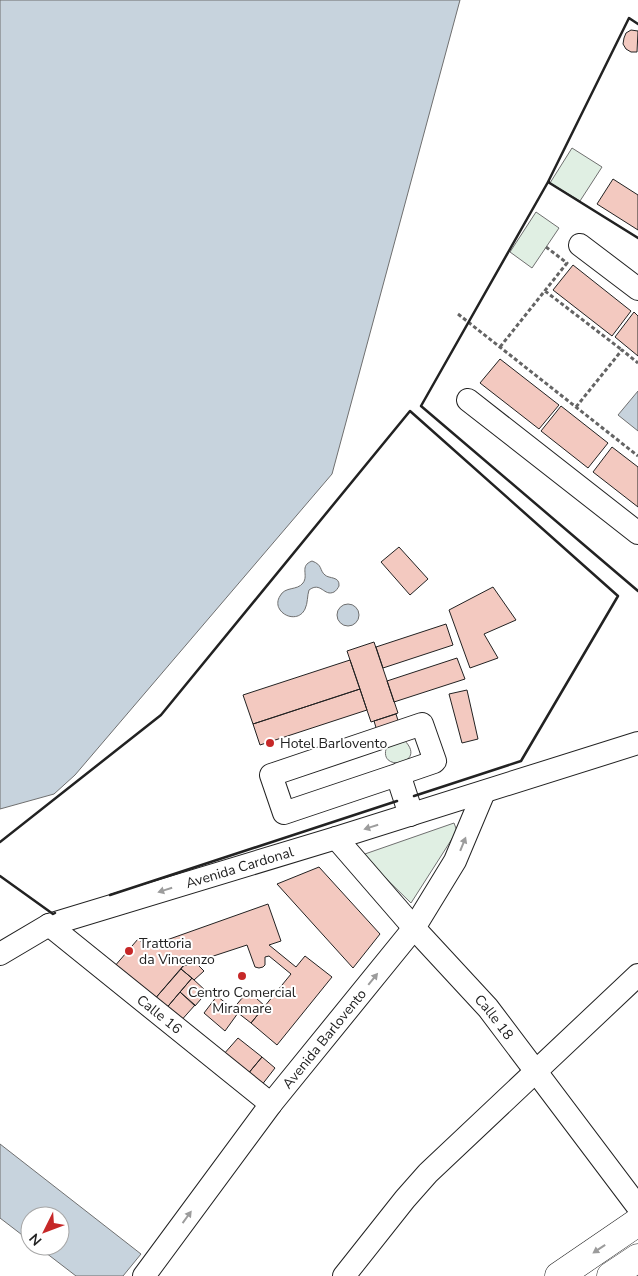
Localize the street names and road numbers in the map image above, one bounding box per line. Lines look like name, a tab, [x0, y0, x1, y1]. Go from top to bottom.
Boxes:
street label: Avenida Cardonal	[183, 842, 297, 893]
street label: Avenida Barlovento	[278, 985, 371, 1093]
street label: Calle 16	[133, 990, 186, 1038]
street label: Calle 18	[471, 990, 518, 1043]

